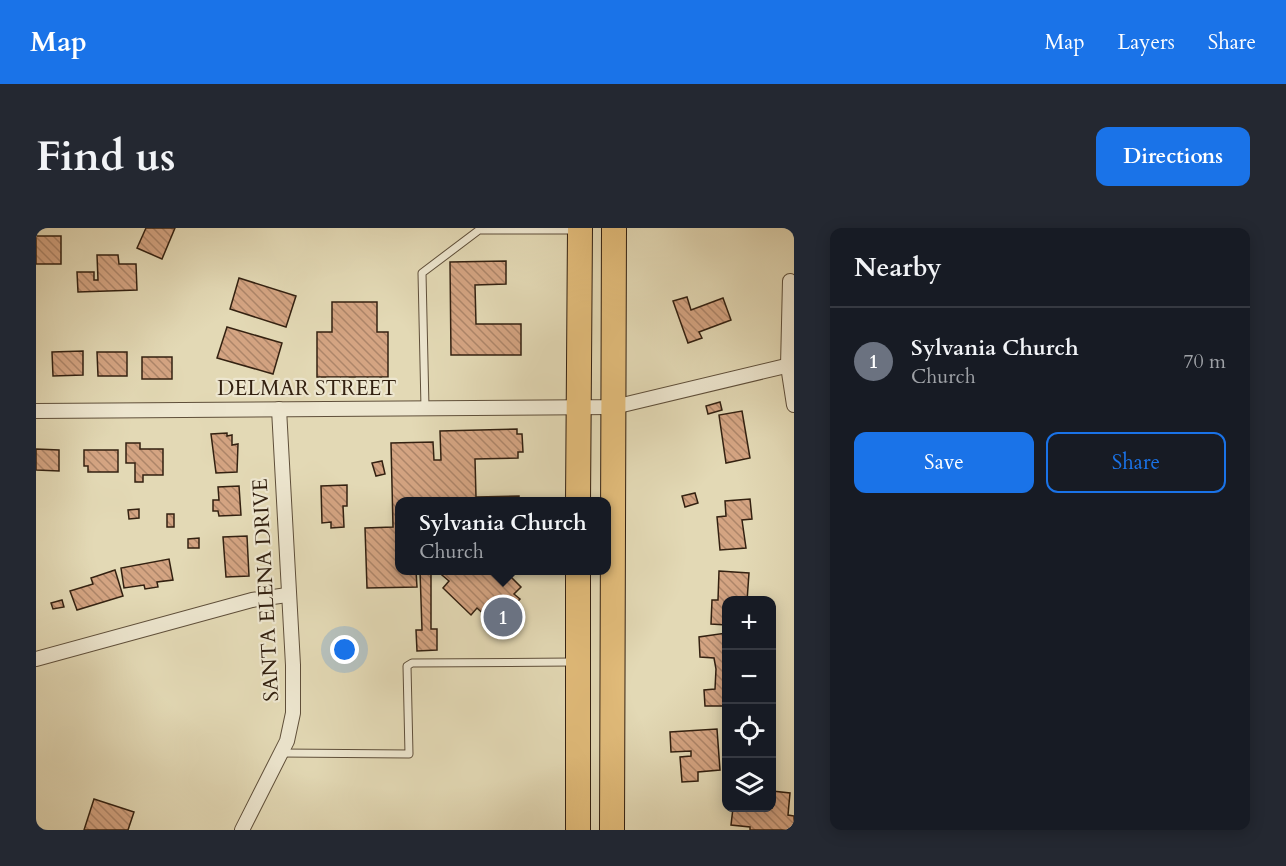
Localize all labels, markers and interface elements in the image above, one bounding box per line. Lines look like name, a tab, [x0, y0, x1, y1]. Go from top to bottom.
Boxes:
text: Map	[30, 23, 87, 61]
text: Map	[1045, 28, 1085, 57]
text: Layers	[1118, 28, 1175, 57]
text: Share	[1208, 28, 1256, 57]
button: Directions	[1096, 127, 1250, 186]
text: Find us	[36, 128, 176, 185]
text: Nearby	[854, 250, 942, 285]
text: Sylvania Church	[911, 333, 1079, 363]
text: 1	[868, 348, 879, 375]
text: 70 m	[1183, 348, 1226, 375]
text: Church	[911, 363, 976, 390]
street label: DELMAR STREET	[217, 374, 397, 403]
button: Save	[854, 432, 1034, 493]
button: Share	[1046, 432, 1226, 493]
street label: SANTA ELENA DRIVE	[246, 478, 286, 702]
popup	[395, 497, 611, 575]
text: Sylvania Church	[419, 508, 587, 538]
text: Church	[419, 538, 484, 565]
pin: 1	[484, 594, 522, 640]
map controls	[722, 596, 776, 812]
button: +	[722, 596, 776, 650]
your location	[330, 635, 359, 664]
button: −	[722, 650, 776, 704]
button: locate	[722, 704, 776, 758]
button: layers	[722, 758, 776, 812]

